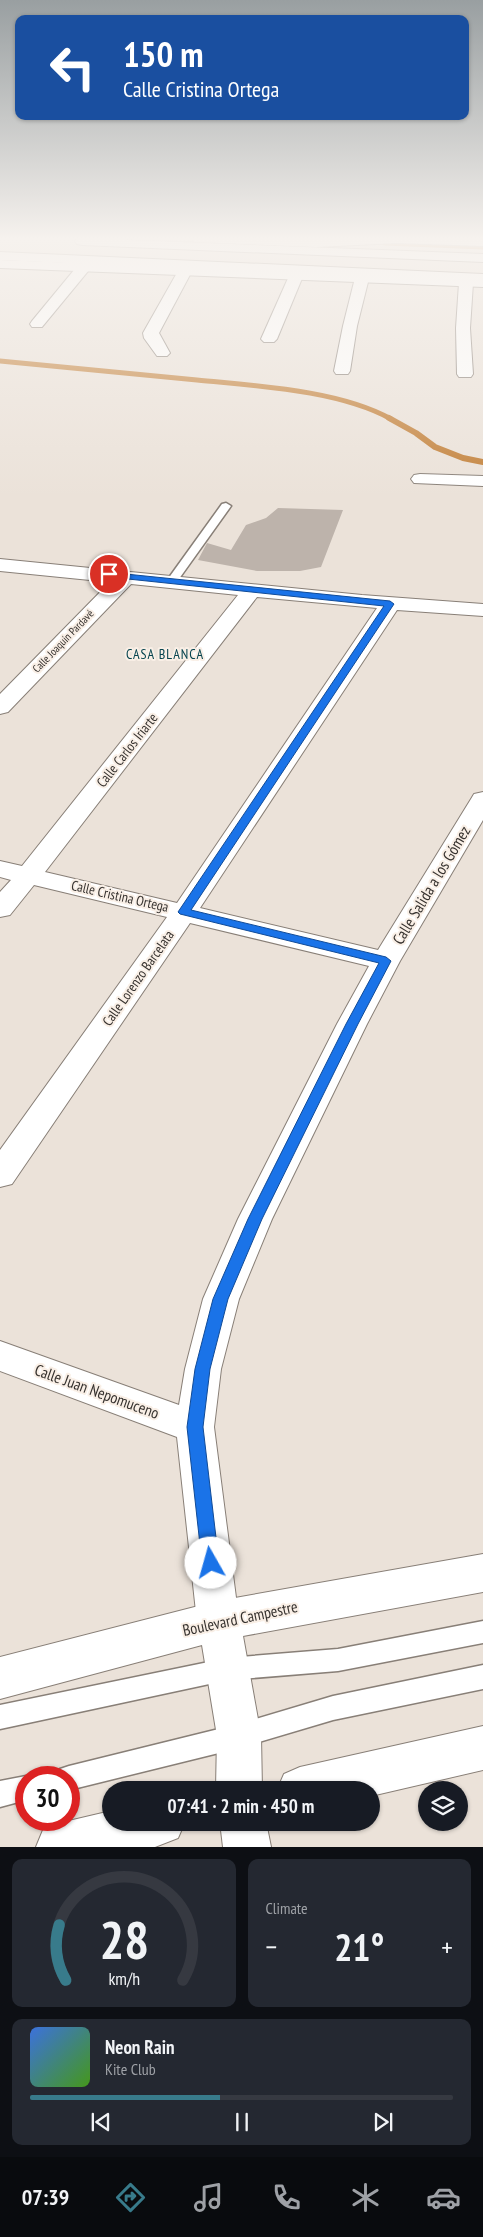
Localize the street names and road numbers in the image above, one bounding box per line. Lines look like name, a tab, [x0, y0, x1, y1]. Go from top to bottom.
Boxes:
street label: Calle Joaquín Pardavé	[29, 606, 97, 675]
street label: Calle Carlos Iriarte	[92, 709, 162, 791]
street label: Calle Salida a los Gómez	[388, 822, 474, 948]
street label: Calle Cristina Ortega	[70, 876, 170, 916]
street label: Calle Lorenzo Barcelata	[98, 927, 178, 1029]
street label: Calle Juan Nepomuceno	[32, 1359, 162, 1423]
street label: Boulevard Campestre	[181, 1596, 299, 1640]

